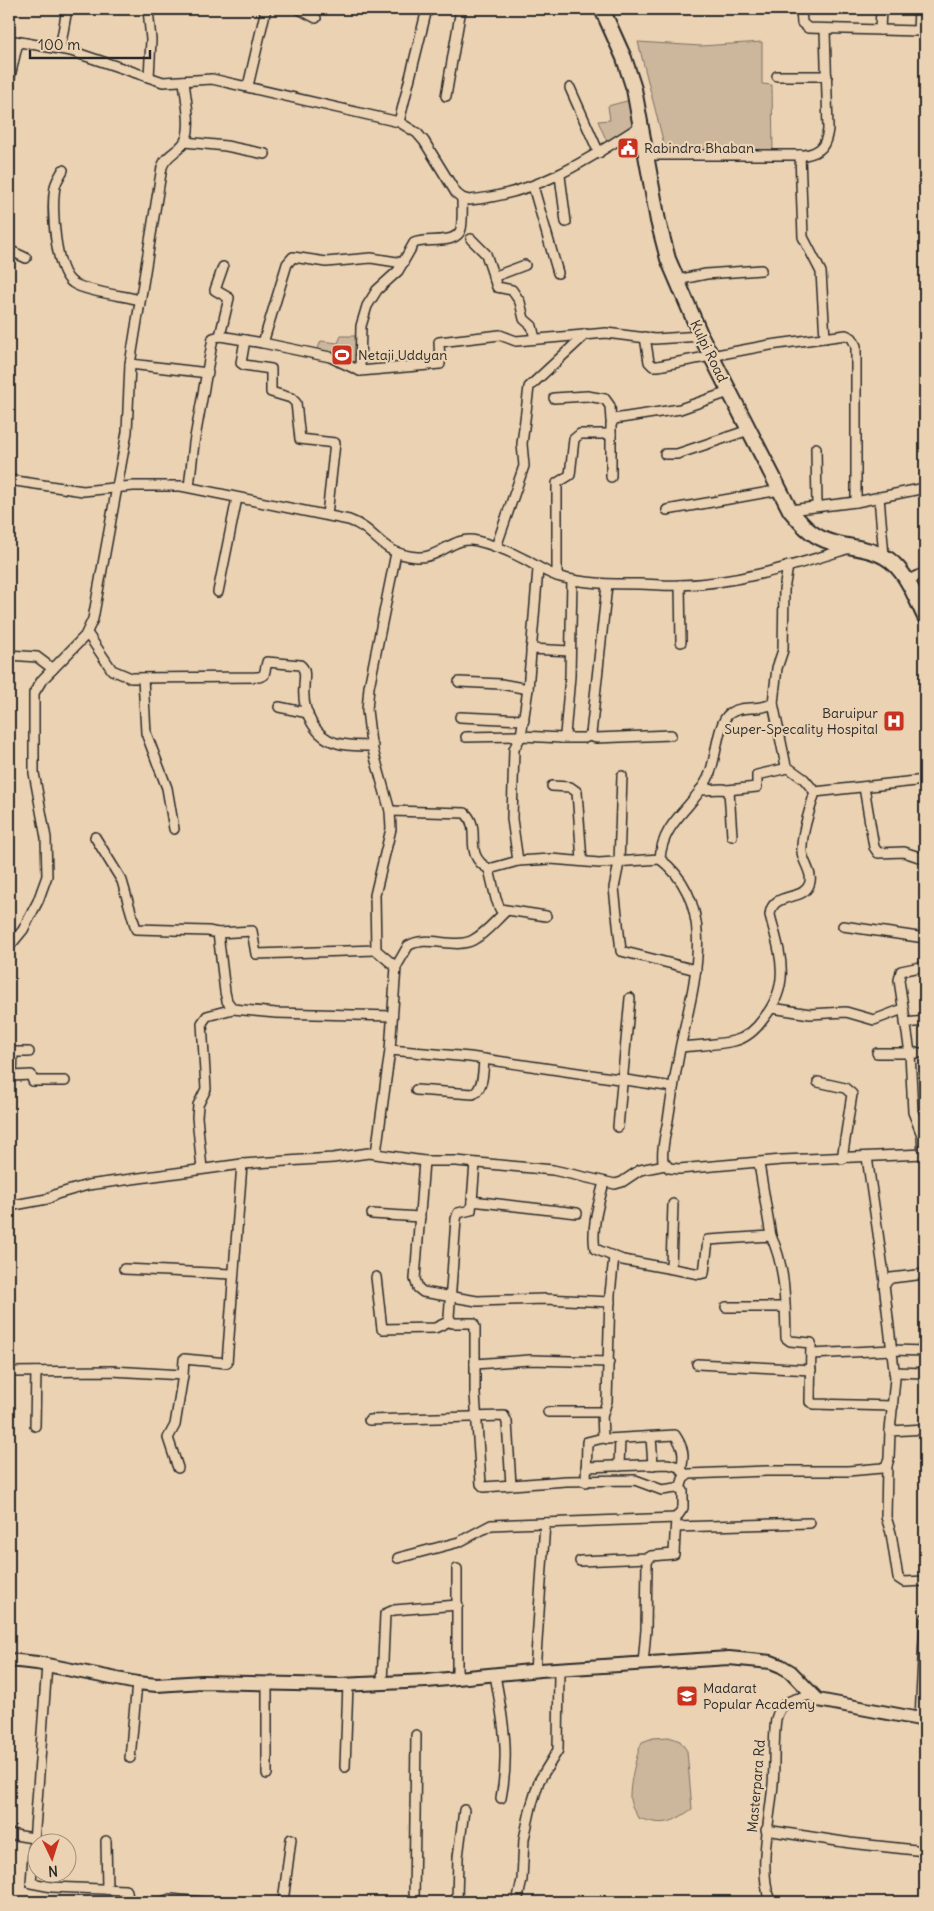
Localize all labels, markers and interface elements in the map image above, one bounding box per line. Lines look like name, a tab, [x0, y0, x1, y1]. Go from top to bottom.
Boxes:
scale bar	[30, 28, 150, 60]
text: 100 m	[38, 35, 80, 54]
public building icon: Rabindra Bhaban	[616, 136, 640, 160]
place label: Rabindra Bhaban	[644, 139, 754, 157]
street label: Kulpi Road	[686, 317, 732, 385]
sports icon: Netaji Uddyan	[330, 343, 354, 367]
place label: Netaji Uddyan	[358, 346, 447, 364]
place label: Baruipur Super-Specality Hospital	[724, 704, 878, 738]
hospital icon: Baruipur Super-Specality Hospital	[882, 709, 906, 733]
place label: Madarat Popular Academy	[703, 1679, 815, 1713]
school or university icon: Madarat Popular Academy	[675, 1684, 699, 1708]
street label: Masterpara Rd	[743, 1739, 769, 1833]
north arrow	[28, 1834, 78, 1884]
text: N	[47, 1862, 58, 1880]

